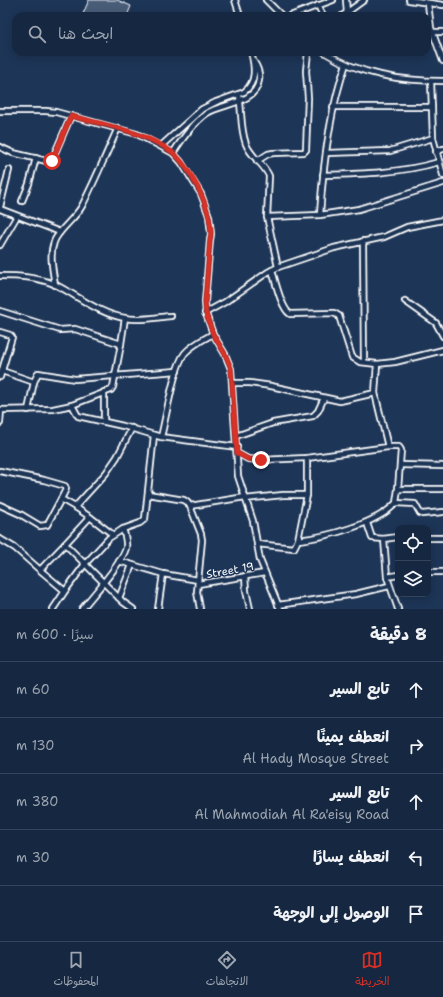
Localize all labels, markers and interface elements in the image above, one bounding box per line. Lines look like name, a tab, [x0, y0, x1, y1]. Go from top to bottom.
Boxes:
search box	[12, 12, 431, 56]
icon: search	[26, 23, 48, 45]
text: ابحث هنا	[58, 24, 113, 44]
route start	[43, 152, 61, 170]
route end	[252, 451, 270, 469]
map controls	[395, 525, 431, 597]
button: locate	[395, 525, 431, 561]
street label: Street 19	[205, 559, 255, 582]
button: layers	[395, 561, 431, 597]
text: 8 دقيقة	[370, 623, 427, 645]
text: سيرًا · 600 m	[16, 626, 94, 643]
text: تابع السير	[330, 679, 389, 699]
icon: ahead	[405, 679, 427, 701]
text: 60 m	[16, 681, 50, 698]
text: انعطف يمينًا	[317, 727, 389, 747]
icon: right	[405, 735, 427, 757]
text: 130 m	[16, 737, 54, 754]
text: Al Hady Mosque Street	[243, 750, 389, 767]
text: تابع السير	[330, 783, 389, 803]
icon: ahead	[405, 791, 427, 813]
text: 380 m	[16, 793, 58, 810]
text: Al Mahmodiah Al Ra'eisy Road	[194, 806, 389, 823]
text: انعطف يسارًا	[313, 847, 389, 867]
icon: left	[405, 847, 427, 869]
text: 30 m	[16, 849, 50, 866]
text: الوصول إلى الوجهة	[273, 903, 389, 923]
icon: arrive	[405, 903, 427, 925]
tab: المحفوظات	[54, 949, 99, 991]
tab: الاتجاهات	[206, 949, 248, 991]
tab: الخريطة	[355, 949, 390, 991]

